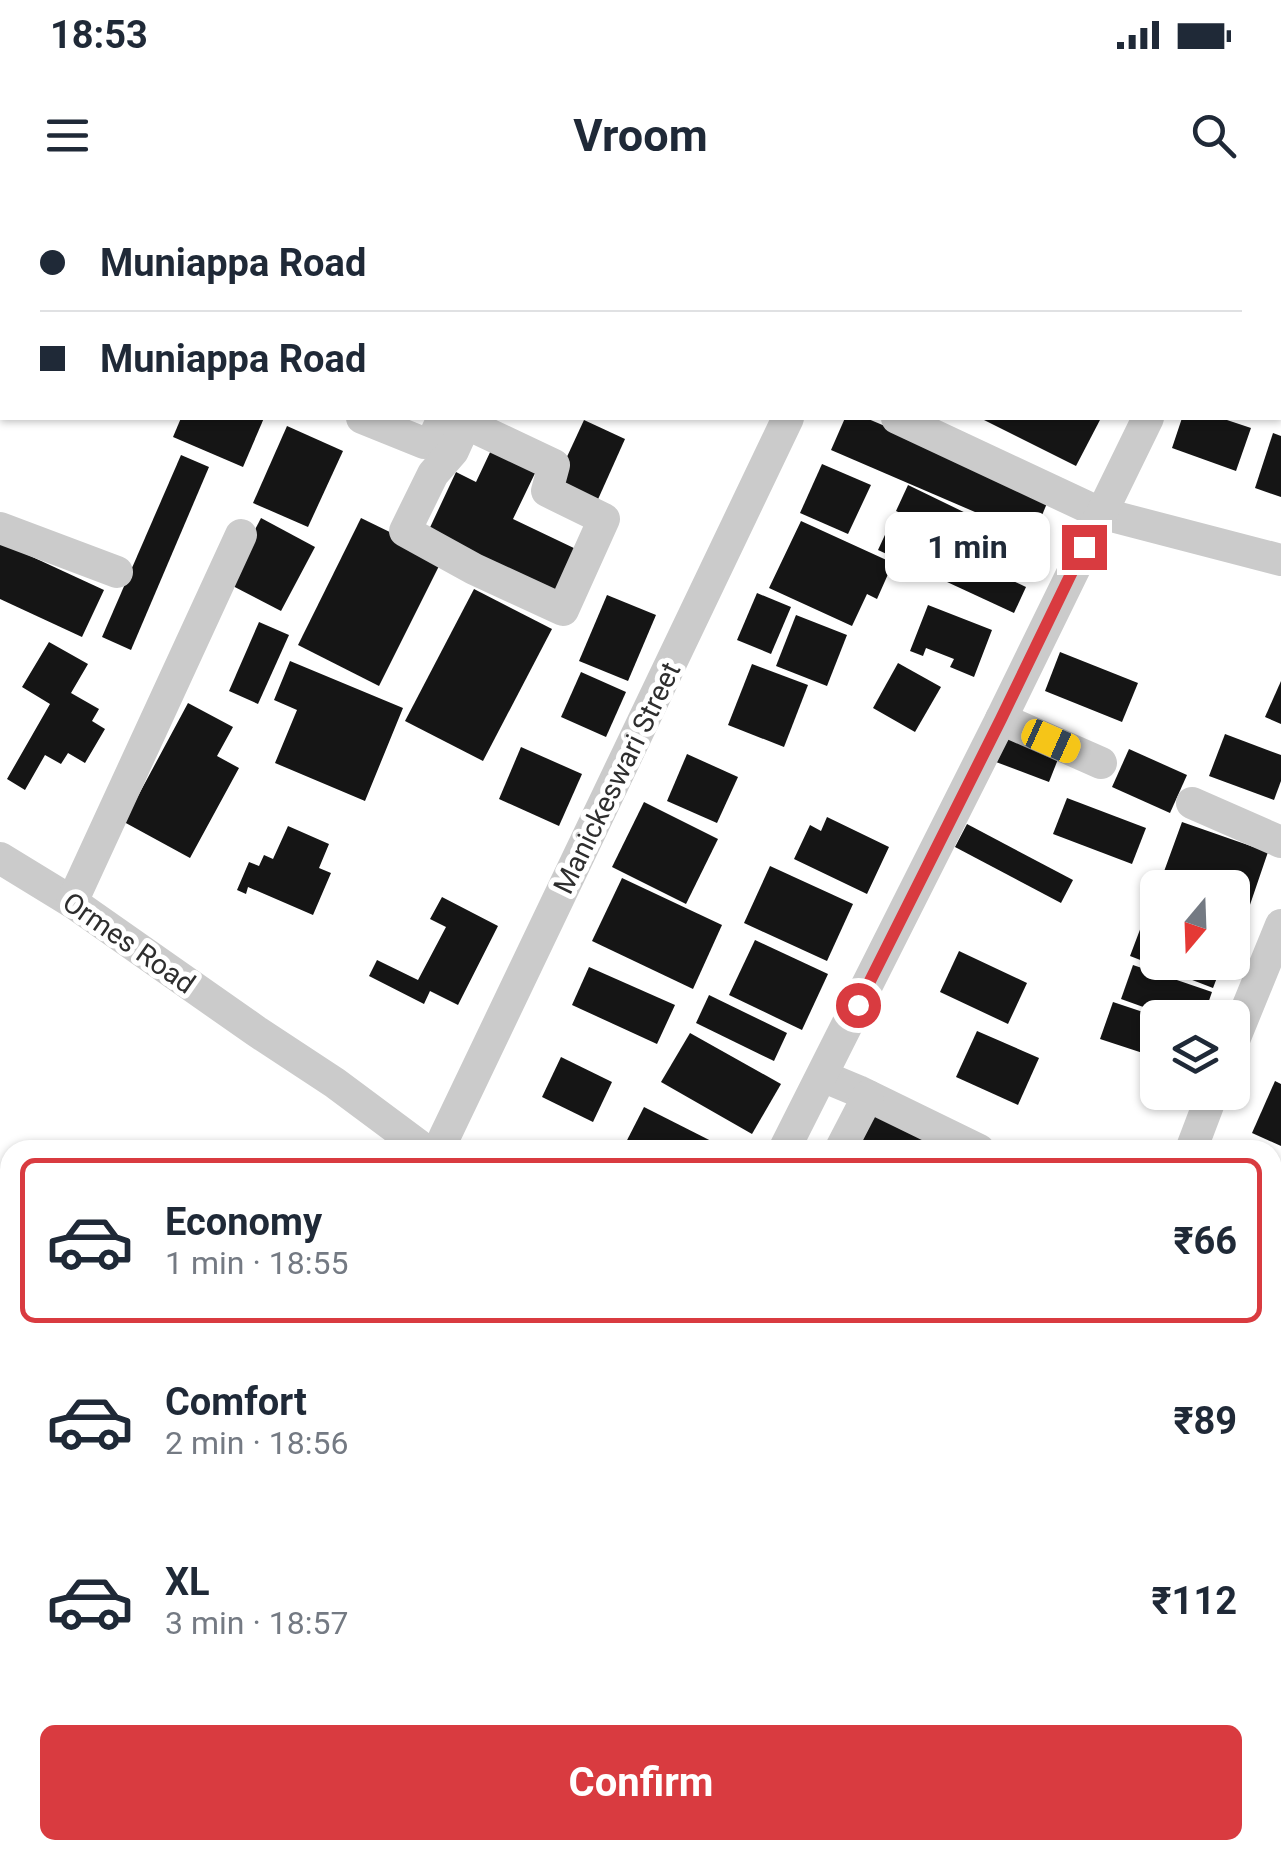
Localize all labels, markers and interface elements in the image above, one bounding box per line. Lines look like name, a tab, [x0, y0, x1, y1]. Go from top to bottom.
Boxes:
text: 18:53	[50, 13, 148, 57]
icon: menu	[40, 108, 95, 163]
icon: search	[1186, 108, 1241, 163]
text: Vroom	[573, 109, 708, 162]
text: Muniappa Road	[100, 241, 366, 285]
text: Muniappa Road	[100, 337, 366, 381]
callout: 1 min	[884, 512, 1049, 582]
route end	[1062, 525, 1107, 570]
text: 1 min	[927, 528, 1008, 566]
street label: Manickeswari Street	[547, 657, 687, 899]
car	[1017, 715, 1085, 767]
north arrow	[1140, 870, 1250, 980]
map controls	[1140, 870, 1250, 1110]
street label: Ormes Road	[57, 885, 201, 1001]
route start	[836, 983, 881, 1028]
button: layers	[1140, 1000, 1250, 1110]
icon: car	[45, 1196, 135, 1286]
text: Economy	[165, 1200, 322, 1244]
text: ₹66	[1173, 1219, 1237, 1263]
text: 1 min · 18:55	[165, 1244, 348, 1282]
icon: car	[45, 1376, 135, 1466]
text: Comfort	[165, 1380, 307, 1424]
text: ₹89	[1173, 1399, 1237, 1443]
text: 2 min · 18:56	[165, 1424, 348, 1462]
icon: car	[45, 1556, 135, 1646]
text: XL	[165, 1560, 210, 1604]
text: ₹112	[1152, 1579, 1237, 1623]
text: 3 min · 18:57	[165, 1604, 348, 1642]
button: Confirm	[40, 1725, 1242, 1840]

